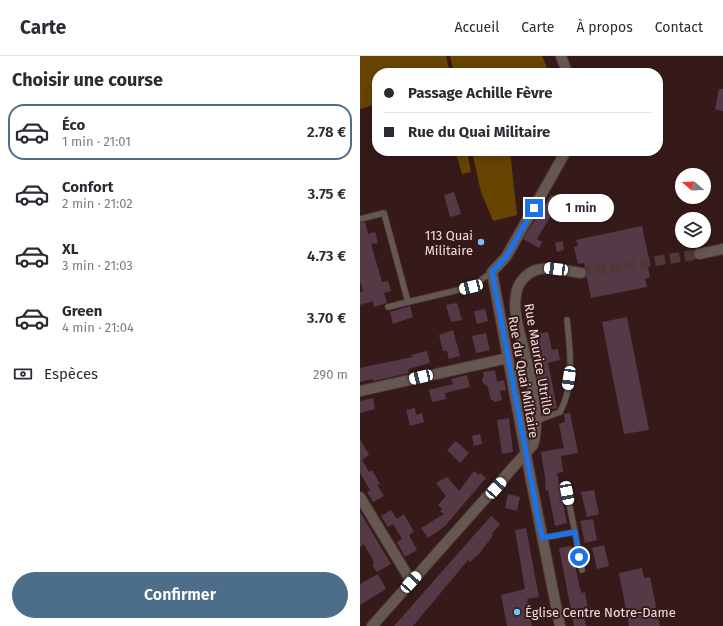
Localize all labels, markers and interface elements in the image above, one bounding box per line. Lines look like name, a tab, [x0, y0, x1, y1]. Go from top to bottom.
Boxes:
text: Carte	[20, 16, 66, 39]
text: Accueil	[454, 19, 499, 36]
text: Carte	[521, 19, 554, 36]
text: À propos	[576, 19, 633, 36]
text: Contact	[655, 19, 703, 36]
text: Choisir une course	[12, 69, 163, 91]
text: Passage Achille Fèvre	[408, 84, 552, 102]
icon: car	[14, 114, 50, 150]
text: Éco	[62, 116, 85, 134]
text: 2.78 €	[307, 123, 346, 141]
text: Rue du Quai Militaire	[408, 123, 550, 141]
text: 1 min · 21:01	[62, 134, 131, 149]
north arrow	[675, 168, 711, 204]
map controls	[675, 168, 711, 248]
icon: car	[14, 176, 50, 212]
text: Confort	[62, 178, 114, 196]
text: 3.75 €	[308, 185, 346, 203]
callout: 1 min	[548, 194, 614, 222]
text: 2 min · 21:02	[62, 196, 133, 211]
route end	[525, 199, 543, 217]
text: 1 min	[565, 200, 597, 215]
button: layers	[675, 212, 711, 248]
place label: 113 Quai Militaire	[425, 228, 473, 258]
marker: 113 Quai Militaire	[476, 237, 486, 247]
icon: car	[14, 238, 50, 274]
text: XL	[62, 240, 78, 258]
text: 4.73 €	[307, 247, 346, 265]
text: 3 min · 21:03	[62, 258, 133, 273]
car	[543, 262, 569, 276]
car	[458, 278, 484, 296]
icon: car	[14, 300, 50, 336]
text: Green	[62, 302, 102, 320]
street label: Rue Maurice Utrillo	[521, 302, 556, 416]
text: 3.70 €	[307, 309, 346, 327]
street label: Rue du Quai Militaire	[505, 315, 542, 439]
text: 4 min · 21:04	[62, 320, 134, 335]
icon: cash	[12, 363, 34, 385]
text: Espèces	[44, 365, 98, 383]
car	[561, 365, 577, 391]
text: 290 m	[313, 367, 348, 382]
car	[408, 368, 434, 386]
car	[484, 475, 508, 501]
car	[559, 480, 575, 506]
route start	[570, 548, 588, 566]
car	[399, 569, 423, 595]
button: Confirmer	[12, 572, 348, 618]
place label: Église Centre Notre-Dame	[525, 605, 676, 620]
marker: Église Centre Notre-Dame	[512, 607, 522, 617]

